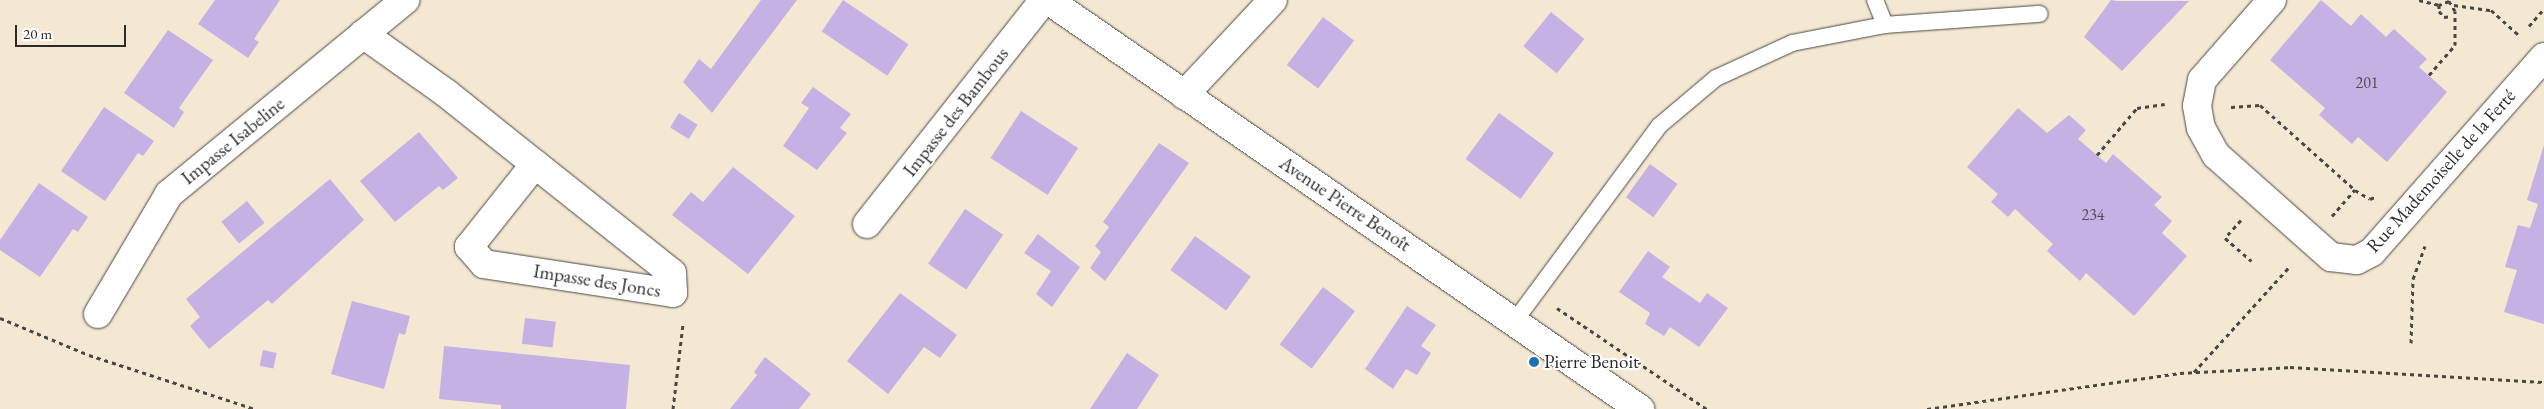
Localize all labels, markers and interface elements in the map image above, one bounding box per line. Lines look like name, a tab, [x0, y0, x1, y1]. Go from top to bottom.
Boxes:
scale bar	[18, 15, 129, 47]
text: 20 m	[23, 24, 52, 43]
street label: Impasse des Bambous	[899, 43, 1013, 181]
house number: 201	[2355, 73, 2379, 93]
street label: Rue Mademoiselle de la Ferté	[2362, 85, 2520, 257]
street label: Impasse Isabeline	[177, 93, 289, 189]
street label: Avenue Pierre Benoît	[1275, 152, 1415, 256]
house number: 234	[2081, 205, 2105, 225]
street label: Impasse des Joncs	[532, 260, 662, 302]
place label: Pierre Benoit	[1544, 351, 1639, 373]
marker: Pierre Benoit	[1528, 356, 1540, 368]

